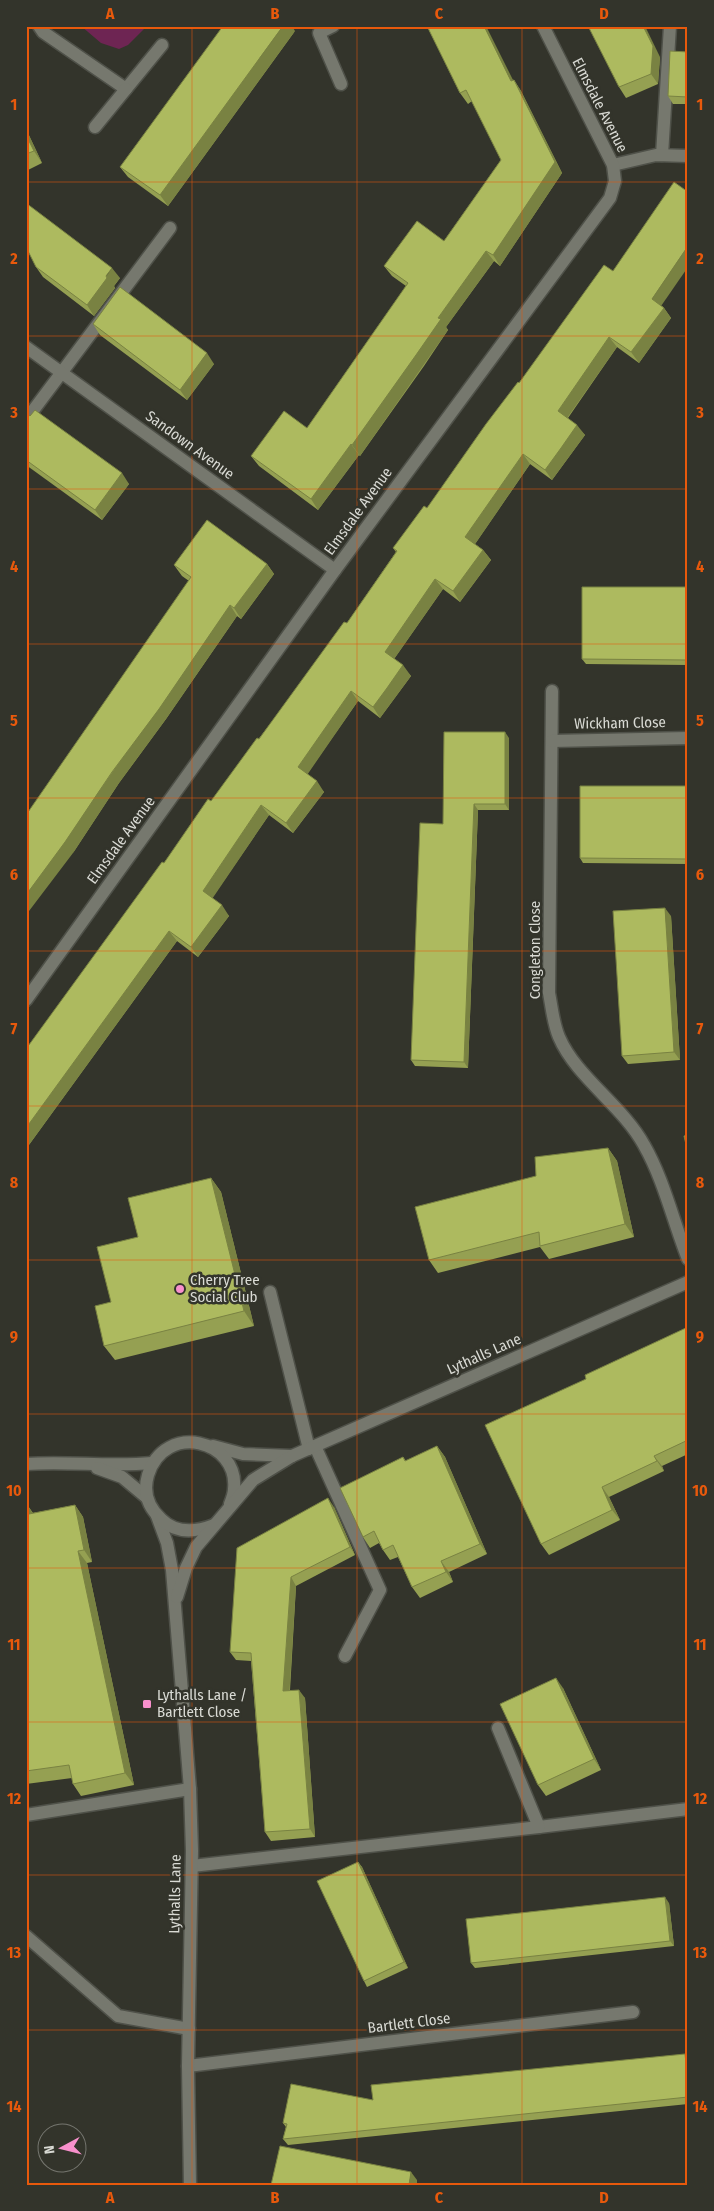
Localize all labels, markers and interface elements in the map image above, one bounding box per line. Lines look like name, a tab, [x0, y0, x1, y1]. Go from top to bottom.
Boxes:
text: A	[105, 4, 115, 23]
text: B	[271, 4, 280, 23]
text: C	[435, 4, 444, 23]
text: D	[599, 4, 609, 23]
street label: Elmsdale Avenue	[568, 55, 632, 155]
text: 1	[11, 95, 17, 114]
text: 1	[697, 95, 703, 114]
text: 2	[9, 249, 18, 268]
text: 2	[695, 249, 704, 268]
text: 3	[9, 403, 18, 422]
text: 3	[695, 403, 704, 422]
street label: Sandown Avenue	[142, 407, 238, 483]
street label: Elmsdale Avenue	[320, 464, 396, 558]
text: 4	[10, 557, 18, 576]
text: 4	[696, 557, 704, 576]
text: 5	[10, 711, 18, 730]
text: 5	[696, 711, 704, 730]
street label: Wickham Close	[574, 713, 666, 733]
street label: Elmsdale Avenue	[83, 793, 159, 887]
text: 6	[10, 865, 18, 884]
text: 6	[696, 865, 704, 884]
street label: Congleton Close	[526, 901, 544, 999]
text: 7	[11, 1019, 18, 1038]
text: 7	[697, 1019, 704, 1038]
text: 8	[10, 1173, 19, 1192]
text: 8	[696, 1173, 705, 1192]
place label: Cherry Tree Social Club	[190, 1271, 260, 1306]
marker: Cherry Tree Social Club	[174, 1283, 186, 1295]
text: 9	[10, 1327, 18, 1346]
text: 9	[696, 1327, 704, 1346]
street label: Lythalls Lane	[444, 1330, 524, 1378]
text: 10	[6, 1481, 22, 1500]
text: 10	[692, 1481, 708, 1500]
text: 11	[7, 1635, 21, 1654]
text: 11	[693, 1635, 707, 1654]
place label: Lythalls Lane / Bartlett Close	[157, 1686, 247, 1721]
marker: Lythalls Lane / Bartlett Close	[141, 1698, 153, 1710]
text: 12	[7, 1789, 22, 1808]
text: 12	[693, 1789, 708, 1808]
street label: Lythalls Lane	[165, 1854, 185, 1934]
text: 13	[7, 1943, 22, 1962]
text: 13	[693, 1943, 708, 1962]
street label: Bartlett Close	[367, 2009, 451, 2037]
text: 14	[7, 2097, 22, 2116]
text: 14	[693, 2097, 708, 2116]
north arrow	[38, 2124, 88, 2174]
text: N	[41, 2144, 59, 2155]
text: A	[105, 2188, 115, 2207]
text: B	[271, 2188, 280, 2207]
text: C	[435, 2188, 444, 2207]
text: D	[599, 2188, 609, 2207]

